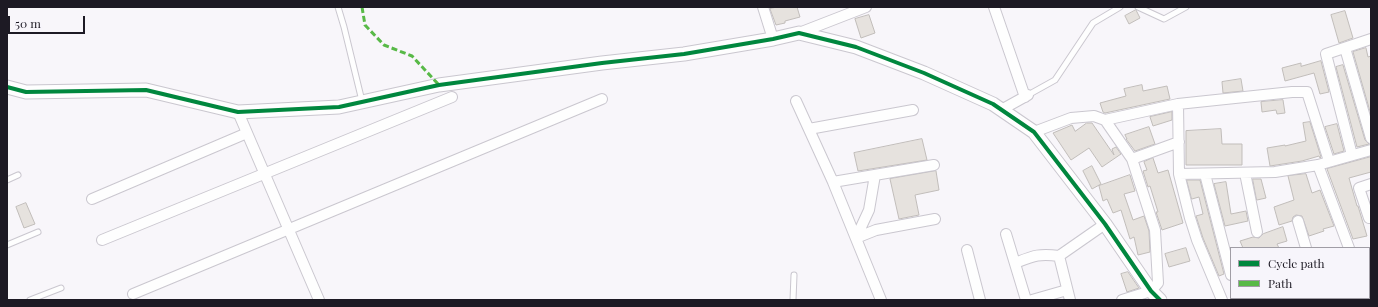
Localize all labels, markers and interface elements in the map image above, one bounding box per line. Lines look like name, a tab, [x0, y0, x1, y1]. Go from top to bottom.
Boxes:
scale bar	[10, 8, 87, 34]
text: 50 m	[15, 15, 41, 31]
legend	[1230, 247, 1370, 299]
text: Cycle path	[1268, 255, 1325, 271]
text: Path	[1268, 275, 1292, 291]

